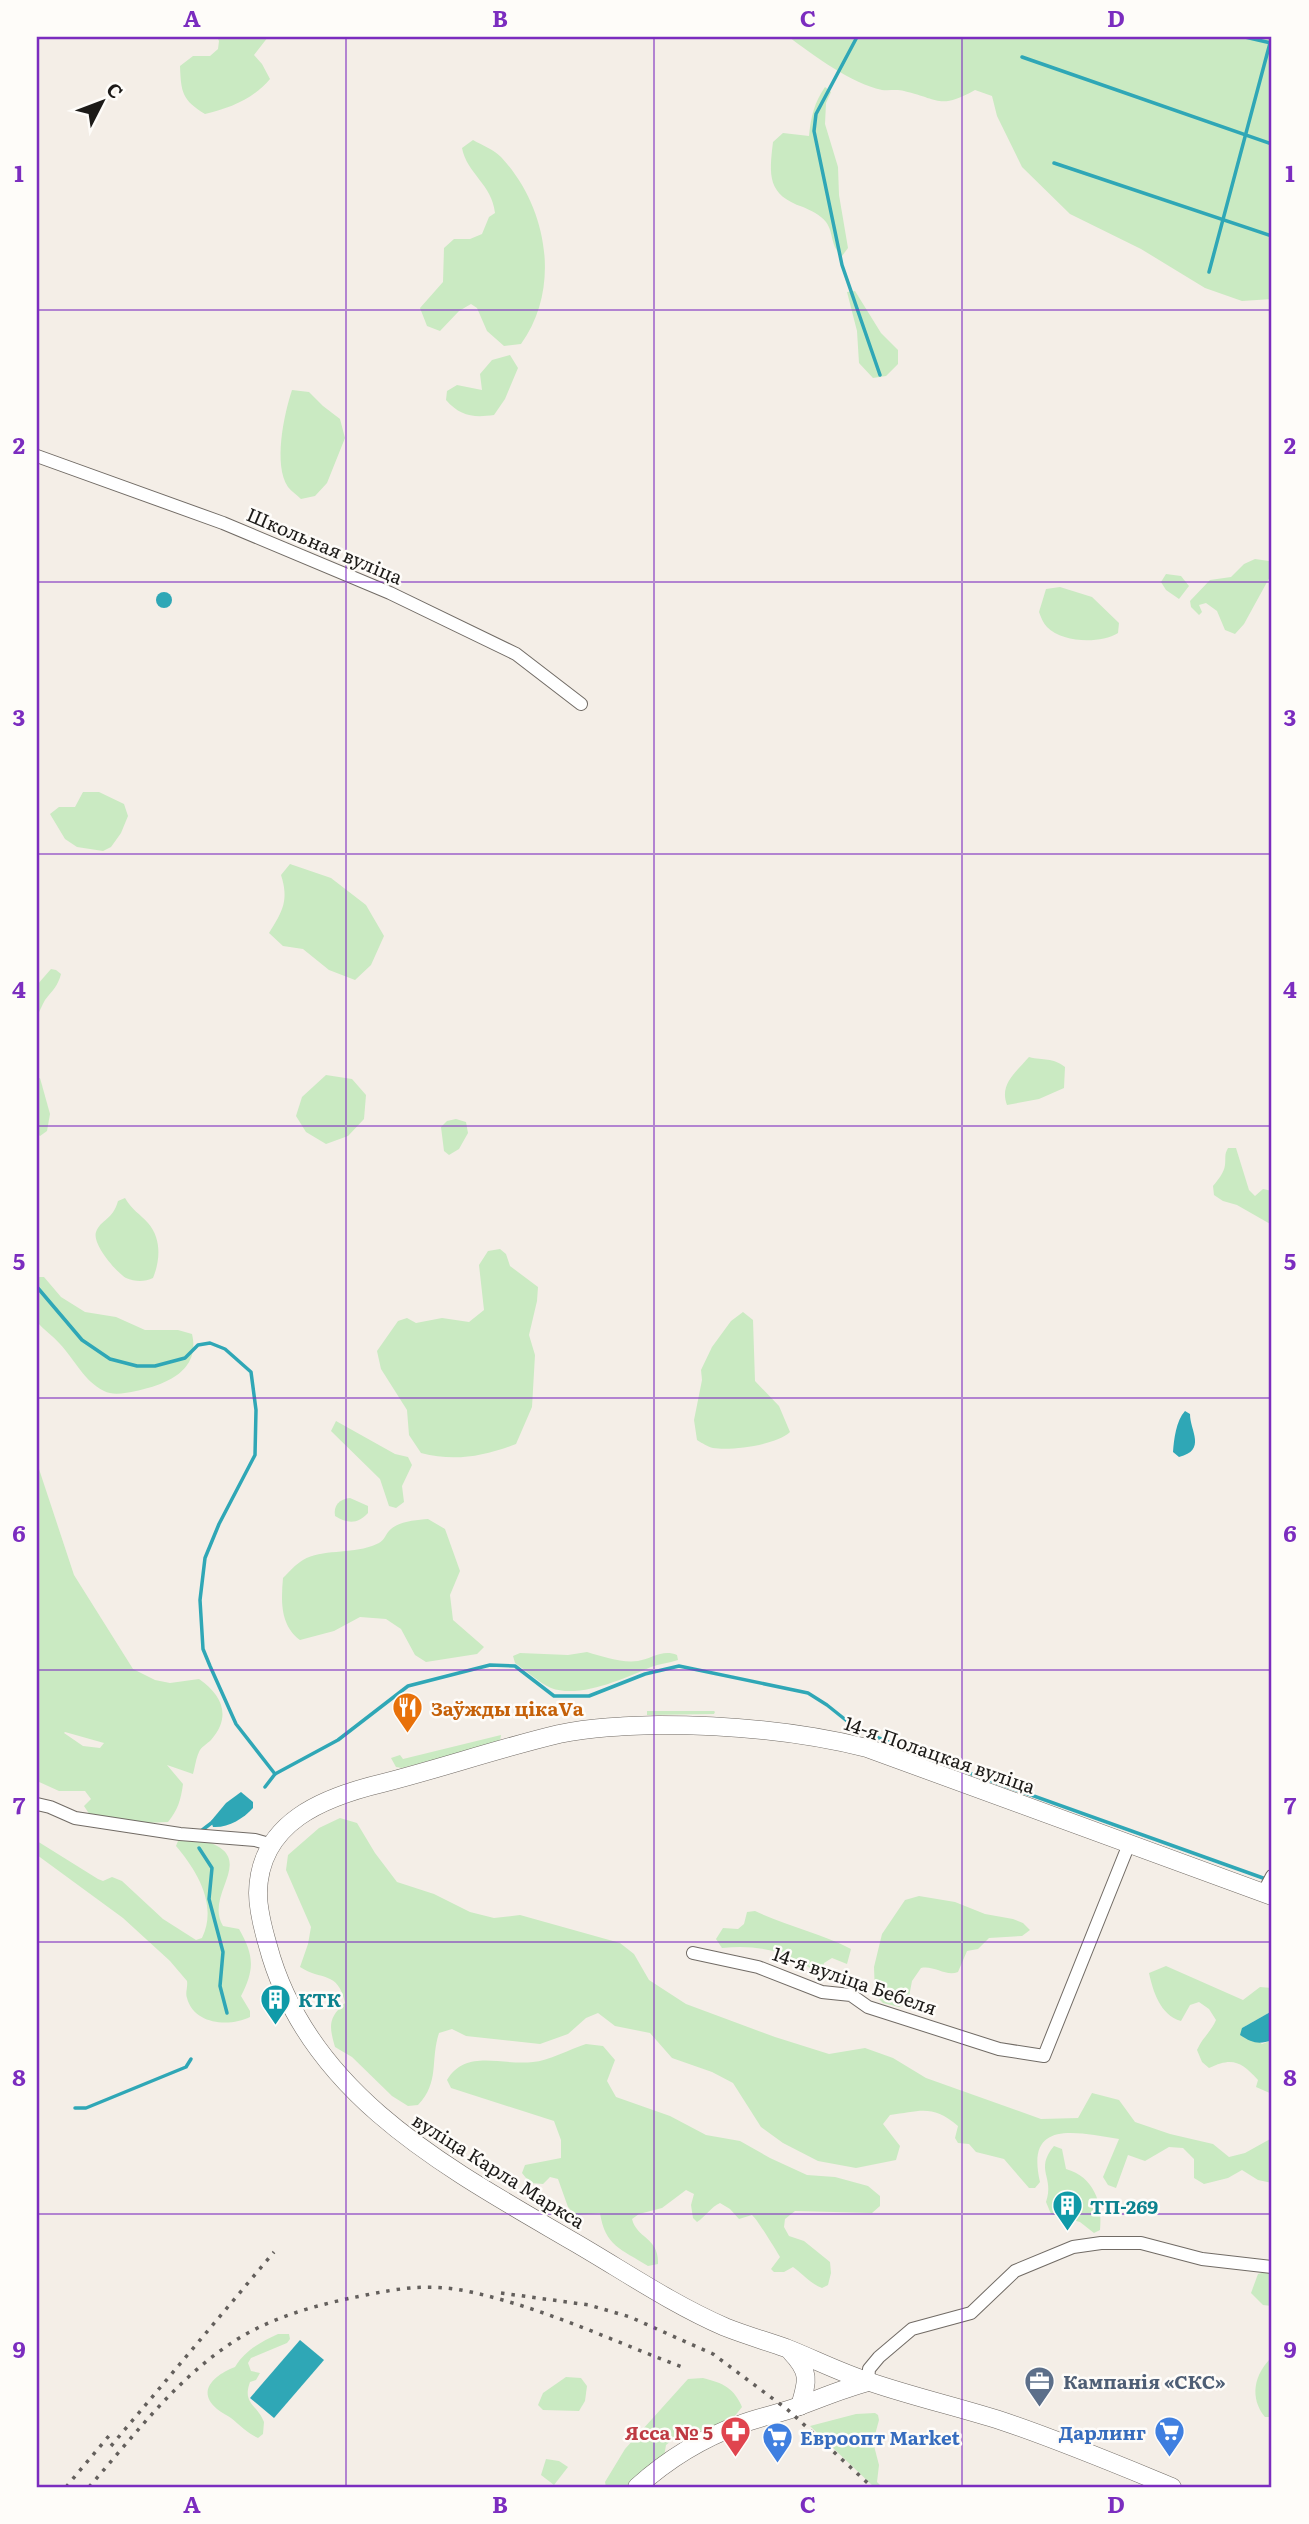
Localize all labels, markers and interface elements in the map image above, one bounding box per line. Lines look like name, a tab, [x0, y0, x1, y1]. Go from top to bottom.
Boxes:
text: A	[183, 0, 201, 34]
text: B	[492, 0, 508, 34]
text: C	[800, 0, 816, 34]
text: D	[1107, 0, 1125, 34]
north arrow	[66, 66, 136, 136]
text: С	[100, 76, 130, 104]
text: 1	[14, 155, 24, 189]
text: 1	[1285, 155, 1295, 189]
text: 2	[13, 427, 25, 461]
text: 2	[1284, 427, 1296, 461]
street label: Школьная вуліца	[243, 500, 408, 591]
text: 3	[13, 699, 25, 733]
text: 3	[1284, 699, 1296, 733]
text: 4	[12, 971, 26, 1005]
text: 4	[1283, 971, 1297, 1005]
text: 5	[13, 1243, 25, 1277]
text: 5	[1284, 1243, 1296, 1277]
text: 6	[12, 1515, 26, 1549]
text: 6	[1283, 1515, 1297, 1549]
restaurant icon: Заўжды цікаVа	[391, 1691, 425, 1735]
place label: Заўжды цікаVа	[431, 1694, 584, 1722]
street label: 14-я Полацкая вуліца	[841, 1708, 1040, 1800]
text: 7	[13, 1787, 26, 1821]
text: 7	[1284, 1787, 1297, 1821]
street label: 14-я вуліца Бебеля	[769, 1939, 941, 2021]
building icon: КТК	[258, 1982, 292, 2026]
place label: КТК	[298, 1985, 341, 2013]
text: 8	[12, 2059, 26, 2093]
text: 8	[1283, 2059, 1297, 2093]
street label: вуліца Карла Маркса	[407, 2105, 591, 2235]
building icon: ТП-269	[1050, 2189, 1084, 2233]
place label: ТП-269	[1090, 2192, 1158, 2220]
text: 9	[12, 2331, 26, 2365]
text: 9	[1283, 2331, 1297, 2365]
office icon: Кампанія «СКС»	[1023, 2364, 1057, 2408]
place label: Кампанія «СКС»	[1063, 2367, 1226, 2395]
pharmacy icon: Ясса № 5	[719, 2415, 753, 2459]
supermarket icon: Дарлинг	[1152, 2415, 1186, 2459]
place label: Ясса № 5	[625, 2418, 713, 2446]
place label: Дарлинг	[1059, 2418, 1146, 2446]
supermarket icon: Евроопт Market	[760, 2420, 794, 2464]
place label: Евроопт Market	[800, 2423, 960, 2451]
text: A	[183, 2486, 201, 2520]
text: B	[492, 2486, 508, 2520]
text: C	[800, 2486, 816, 2520]
text: D	[1107, 2486, 1125, 2520]

